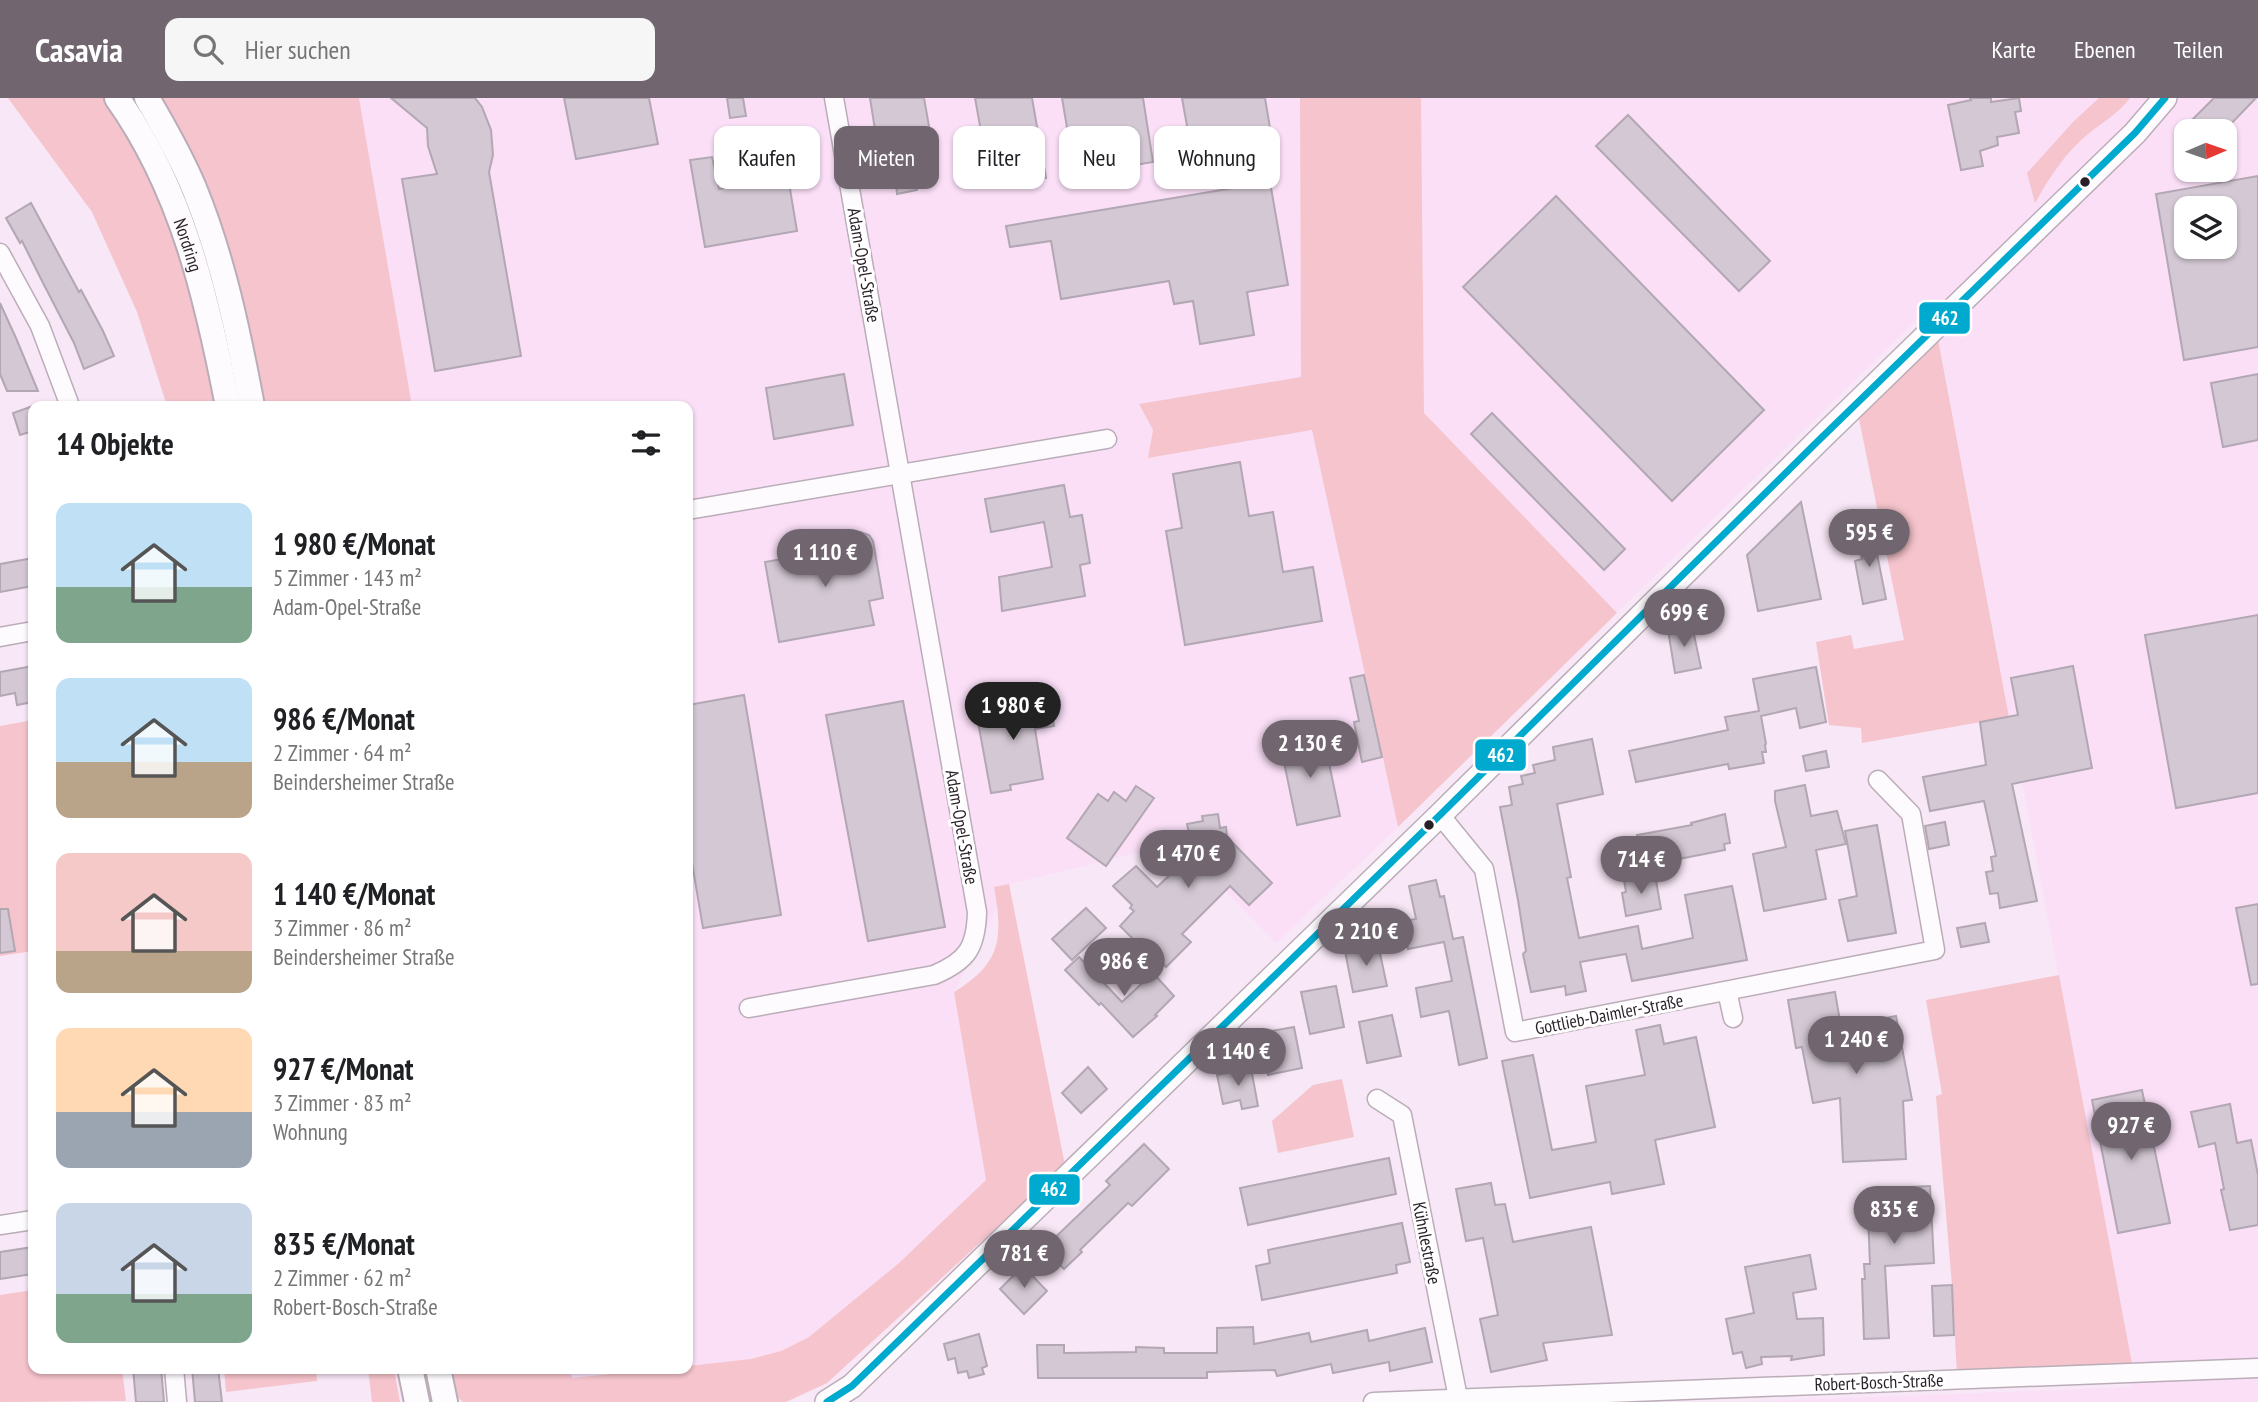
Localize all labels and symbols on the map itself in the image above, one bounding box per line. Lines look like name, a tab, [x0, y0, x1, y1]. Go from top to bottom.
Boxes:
north arrow	[2174, 119, 2236, 182]
unlabelled marker	[2078, 175, 2092, 189]
street label: Adam-Opel-Straße	[843, 206, 885, 324]
street label: Nordring	[169, 215, 208, 274]
line badge: 462	[1918, 301, 1971, 335]
text: 462	[1931, 306, 1959, 330]
pin: 595 €	[1820, 510, 1918, 569]
pin: 1 110 €	[760, 530, 890, 589]
pin: 699 €	[1635, 589, 1733, 649]
pin: 1 980 €	[948, 682, 1078, 742]
pin: 2 130 €	[1245, 720, 1375, 780]
line badge: 462	[1474, 738, 1527, 772]
text: 462	[1487, 743, 1515, 767]
street label: Adam-Opel-Straße	[941, 768, 983, 886]
unlabelled marker	[1422, 818, 1436, 832]
pin: 1 470 €	[1123, 830, 1253, 890]
pin: 714 €	[1592, 836, 1690, 896]
pin: 2 210 €	[1301, 908, 1431, 968]
pin: 986 €	[1075, 939, 1173, 998]
street label: Gottlieb-Daimler-Straße	[1533, 988, 1685, 1040]
pin: 1 240 €	[1791, 1016, 1921, 1076]
pin: 1 140 €	[1173, 1028, 1303, 1088]
pin: 927 €	[2082, 1102, 2180, 1162]
line badge: 462	[1028, 1173, 1081, 1206]
text: 462	[1040, 1177, 1068, 1201]
pin: 835 €	[1845, 1186, 1943, 1246]
street label: Kühnlestraße	[1408, 1200, 1446, 1286]
pin: 781 €	[975, 1230, 1073, 1290]
street label: Robert-Bosch-Straße	[1814, 1368, 1944, 1396]

